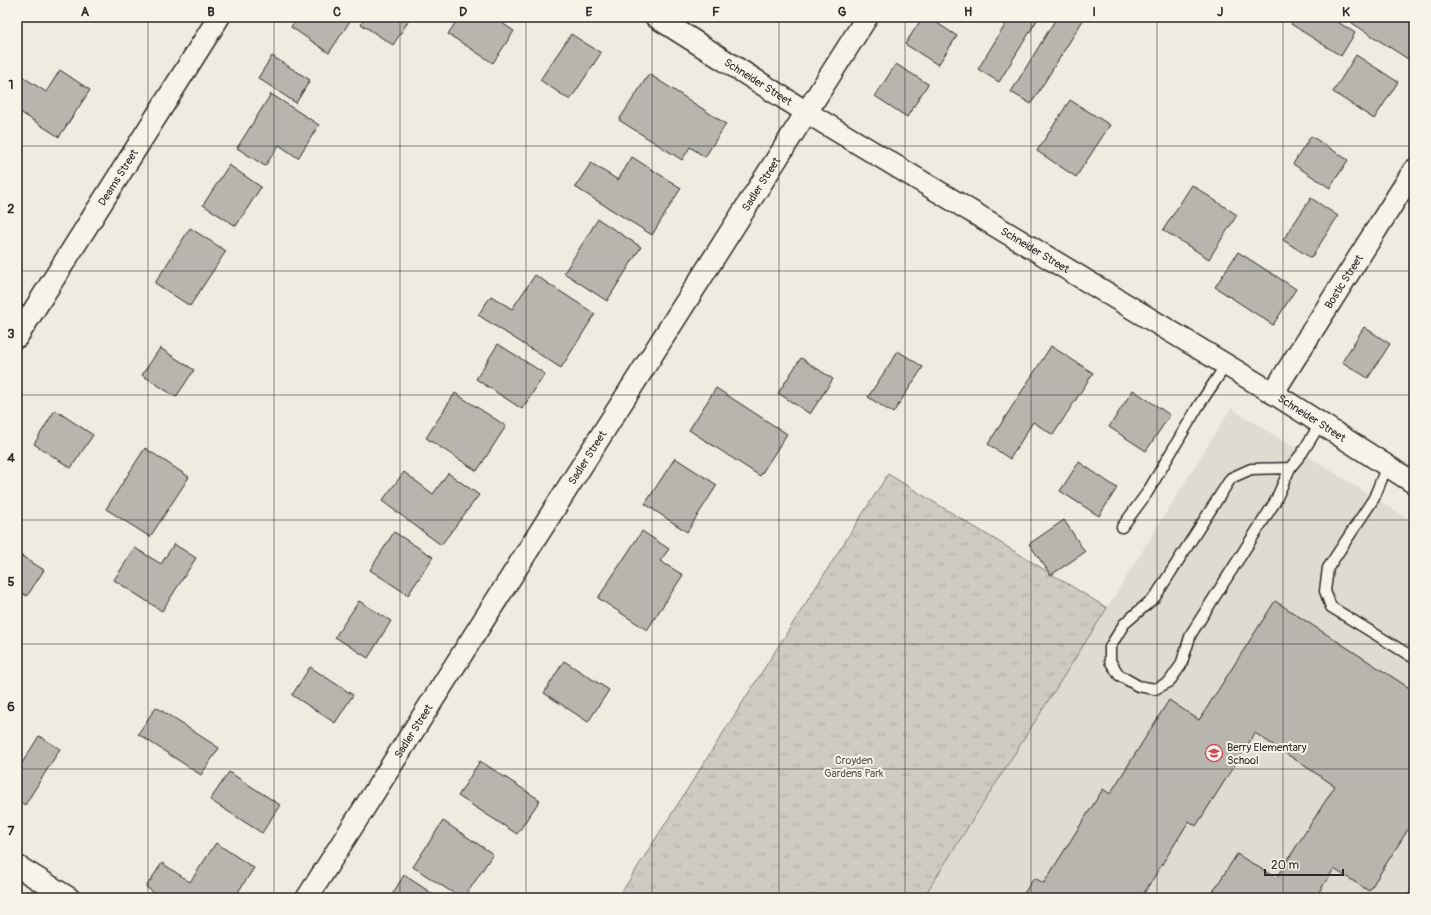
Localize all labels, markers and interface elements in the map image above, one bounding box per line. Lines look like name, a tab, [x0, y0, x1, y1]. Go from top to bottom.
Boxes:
text: A	[81, 4, 90, 20]
text: B	[207, 4, 215, 20]
text: C	[333, 4, 341, 20]
text: D	[459, 4, 467, 20]
text: E	[586, 4, 593, 20]
text: F	[712, 4, 720, 20]
text: G	[838, 4, 847, 20]
text: H	[964, 4, 972, 20]
text: I	[1092, 4, 1096, 20]
text: J	[1217, 4, 1223, 20]
text: K	[1342, 4, 1350, 20]
street label: Schneider Street	[722, 56, 795, 109]
text: 1	[8, 77, 14, 93]
street label: Deams Street	[96, 146, 141, 208]
street label: Sadler Street	[739, 155, 783, 214]
text: 2	[7, 201, 15, 217]
street label: Schneider Street	[998, 225, 1072, 276]
street label: Bostic Street	[1322, 252, 1366, 311]
text: 3	[7, 326, 15, 342]
street label: Schneider Street	[1275, 392, 1349, 445]
street label: Sadler Street	[566, 428, 610, 487]
text: 4	[7, 450, 15, 466]
text: 5	[7, 574, 15, 590]
text: 6	[7, 699, 15, 715]
street label: Sadler Street	[392, 701, 436, 760]
place label: Berry Elementary School	[1227, 741, 1307, 767]
school or university icon: Berry Elementary School	[1204, 743, 1224, 763]
park label: Croyden Gardens Park	[824, 754, 884, 780]
text: 7	[8, 823, 15, 839]
scale bar	[1265, 851, 1343, 877]
text: 20 m	[1271, 858, 1300, 873]

